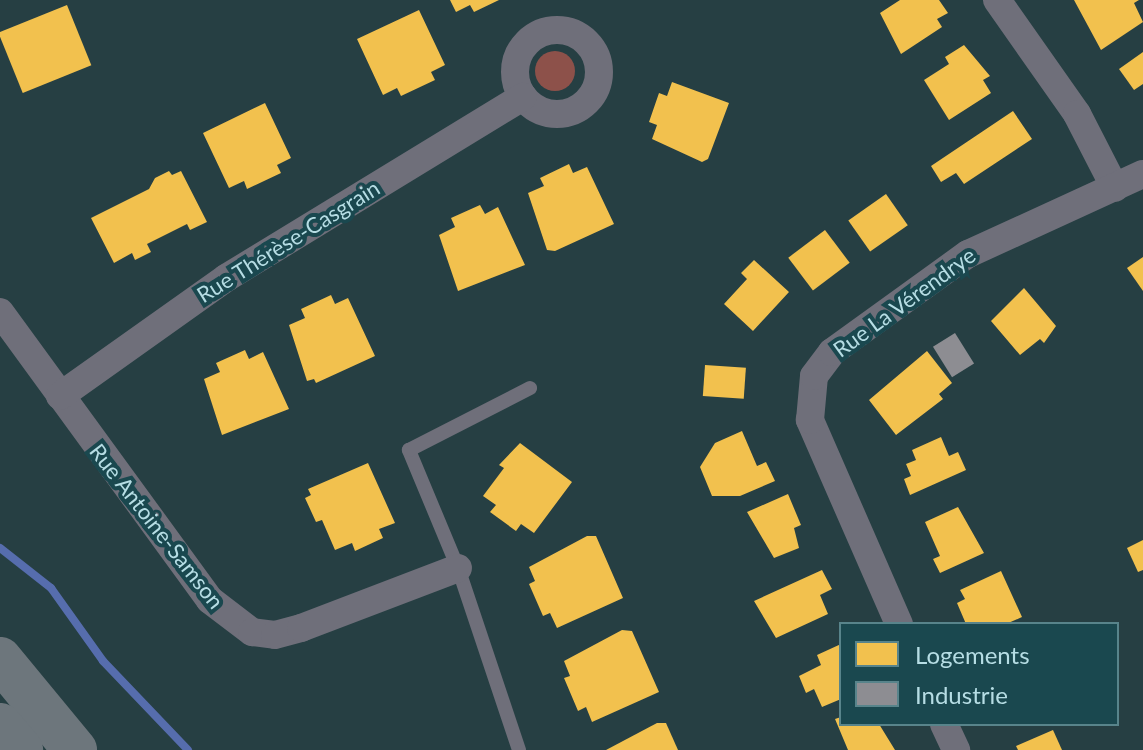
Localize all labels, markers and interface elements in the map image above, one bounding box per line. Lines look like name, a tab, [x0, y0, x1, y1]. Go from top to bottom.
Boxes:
street label: Rue Thérèse-Casgrain	[192, 174, 384, 308]
street label: Rue La Vérendrye	[827, 241, 981, 363]
street label: Rue Antoine-Samson	[84, 438, 230, 614]
legend	[839, 622, 1119, 726]
text: Logements	[915, 640, 1030, 669]
text: Industrie	[915, 680, 1008, 709]

